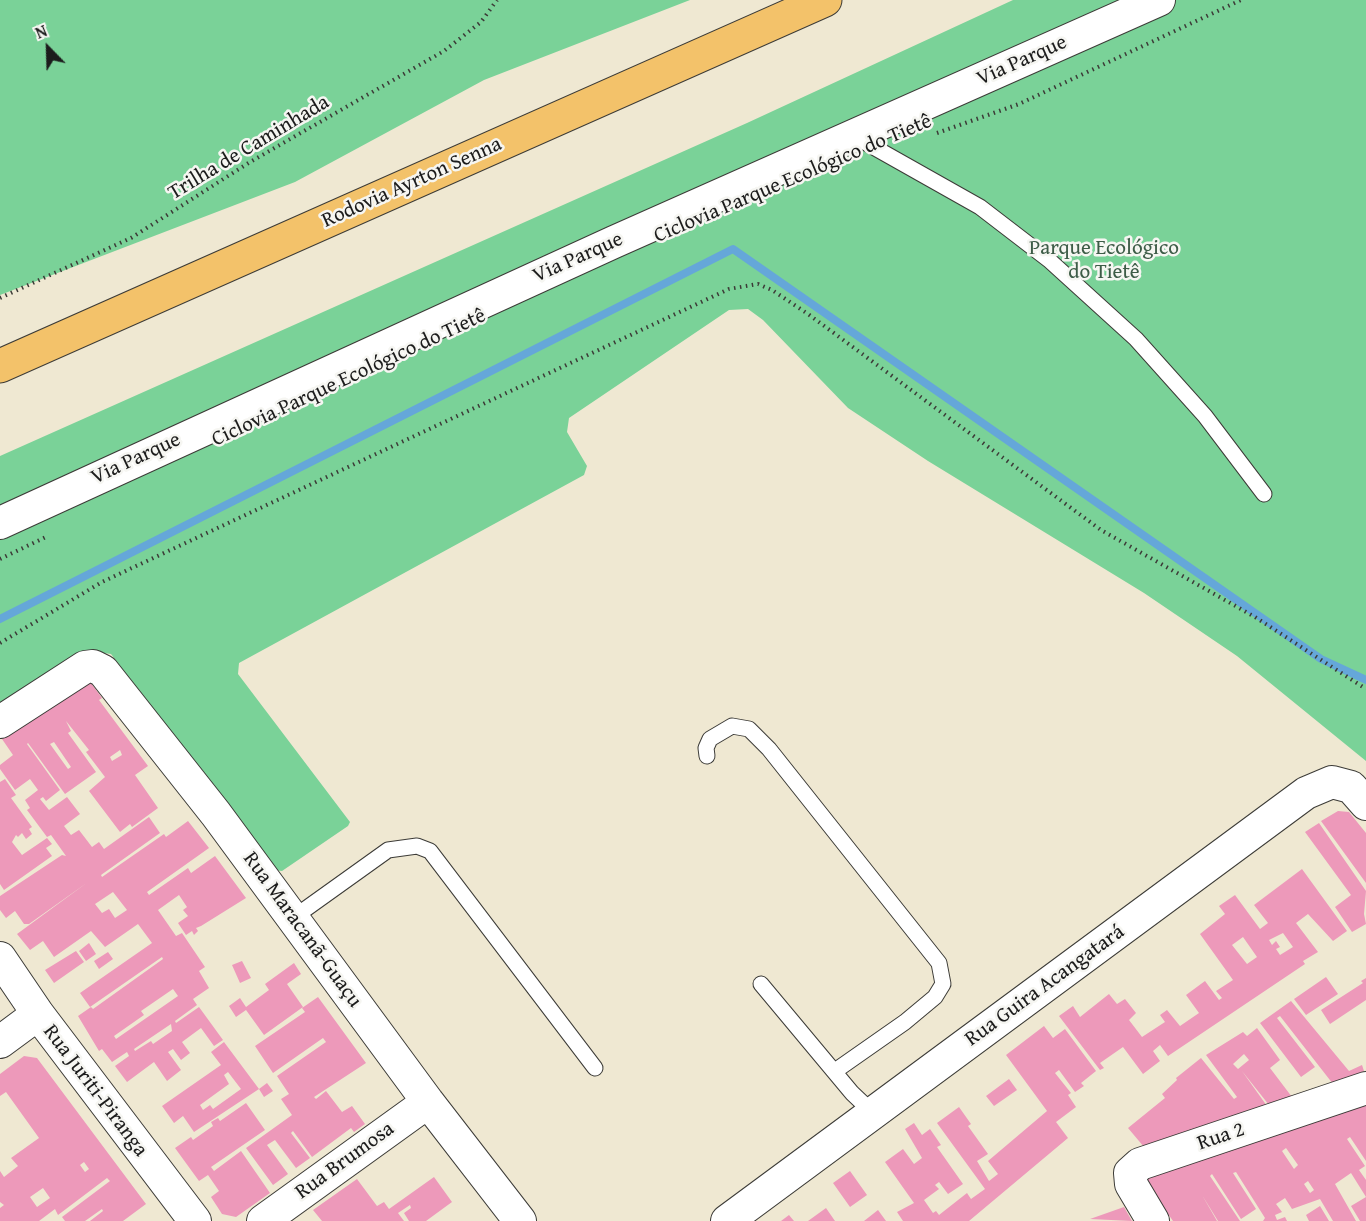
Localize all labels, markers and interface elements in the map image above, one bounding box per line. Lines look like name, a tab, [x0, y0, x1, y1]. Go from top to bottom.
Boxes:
north arrow	[18, 18, 78, 78]
text: N	[31, 18, 51, 45]
street label: Via Parque	[973, 30, 1071, 92]
street label: Trilha de Caminhada	[164, 90, 334, 206]
street label: Ciclovia Parque Ecológico do Tietê	[650, 109, 936, 249]
street label: Rodovia Ayrton Senna	[318, 132, 506, 234]
street label: Via Parque	[529, 227, 627, 289]
park label: Parque Ecológico do Tietê	[1029, 236, 1179, 286]
street label: Ciclovia Parque Ecológico do Tietê	[208, 303, 490, 453]
street label: Via Parque	[87, 427, 185, 491]
street label: Rua Maracanã-Guaçu	[237, 847, 367, 1013]
street label: Rua Guira Acangatará	[960, 920, 1130, 1052]
street label: Rua Juriti-Piranga	[37, 1020, 153, 1162]
street label: Rua Brumosa	[291, 1117, 399, 1205]
street label: Rua 2	[1194, 1117, 1248, 1157]

